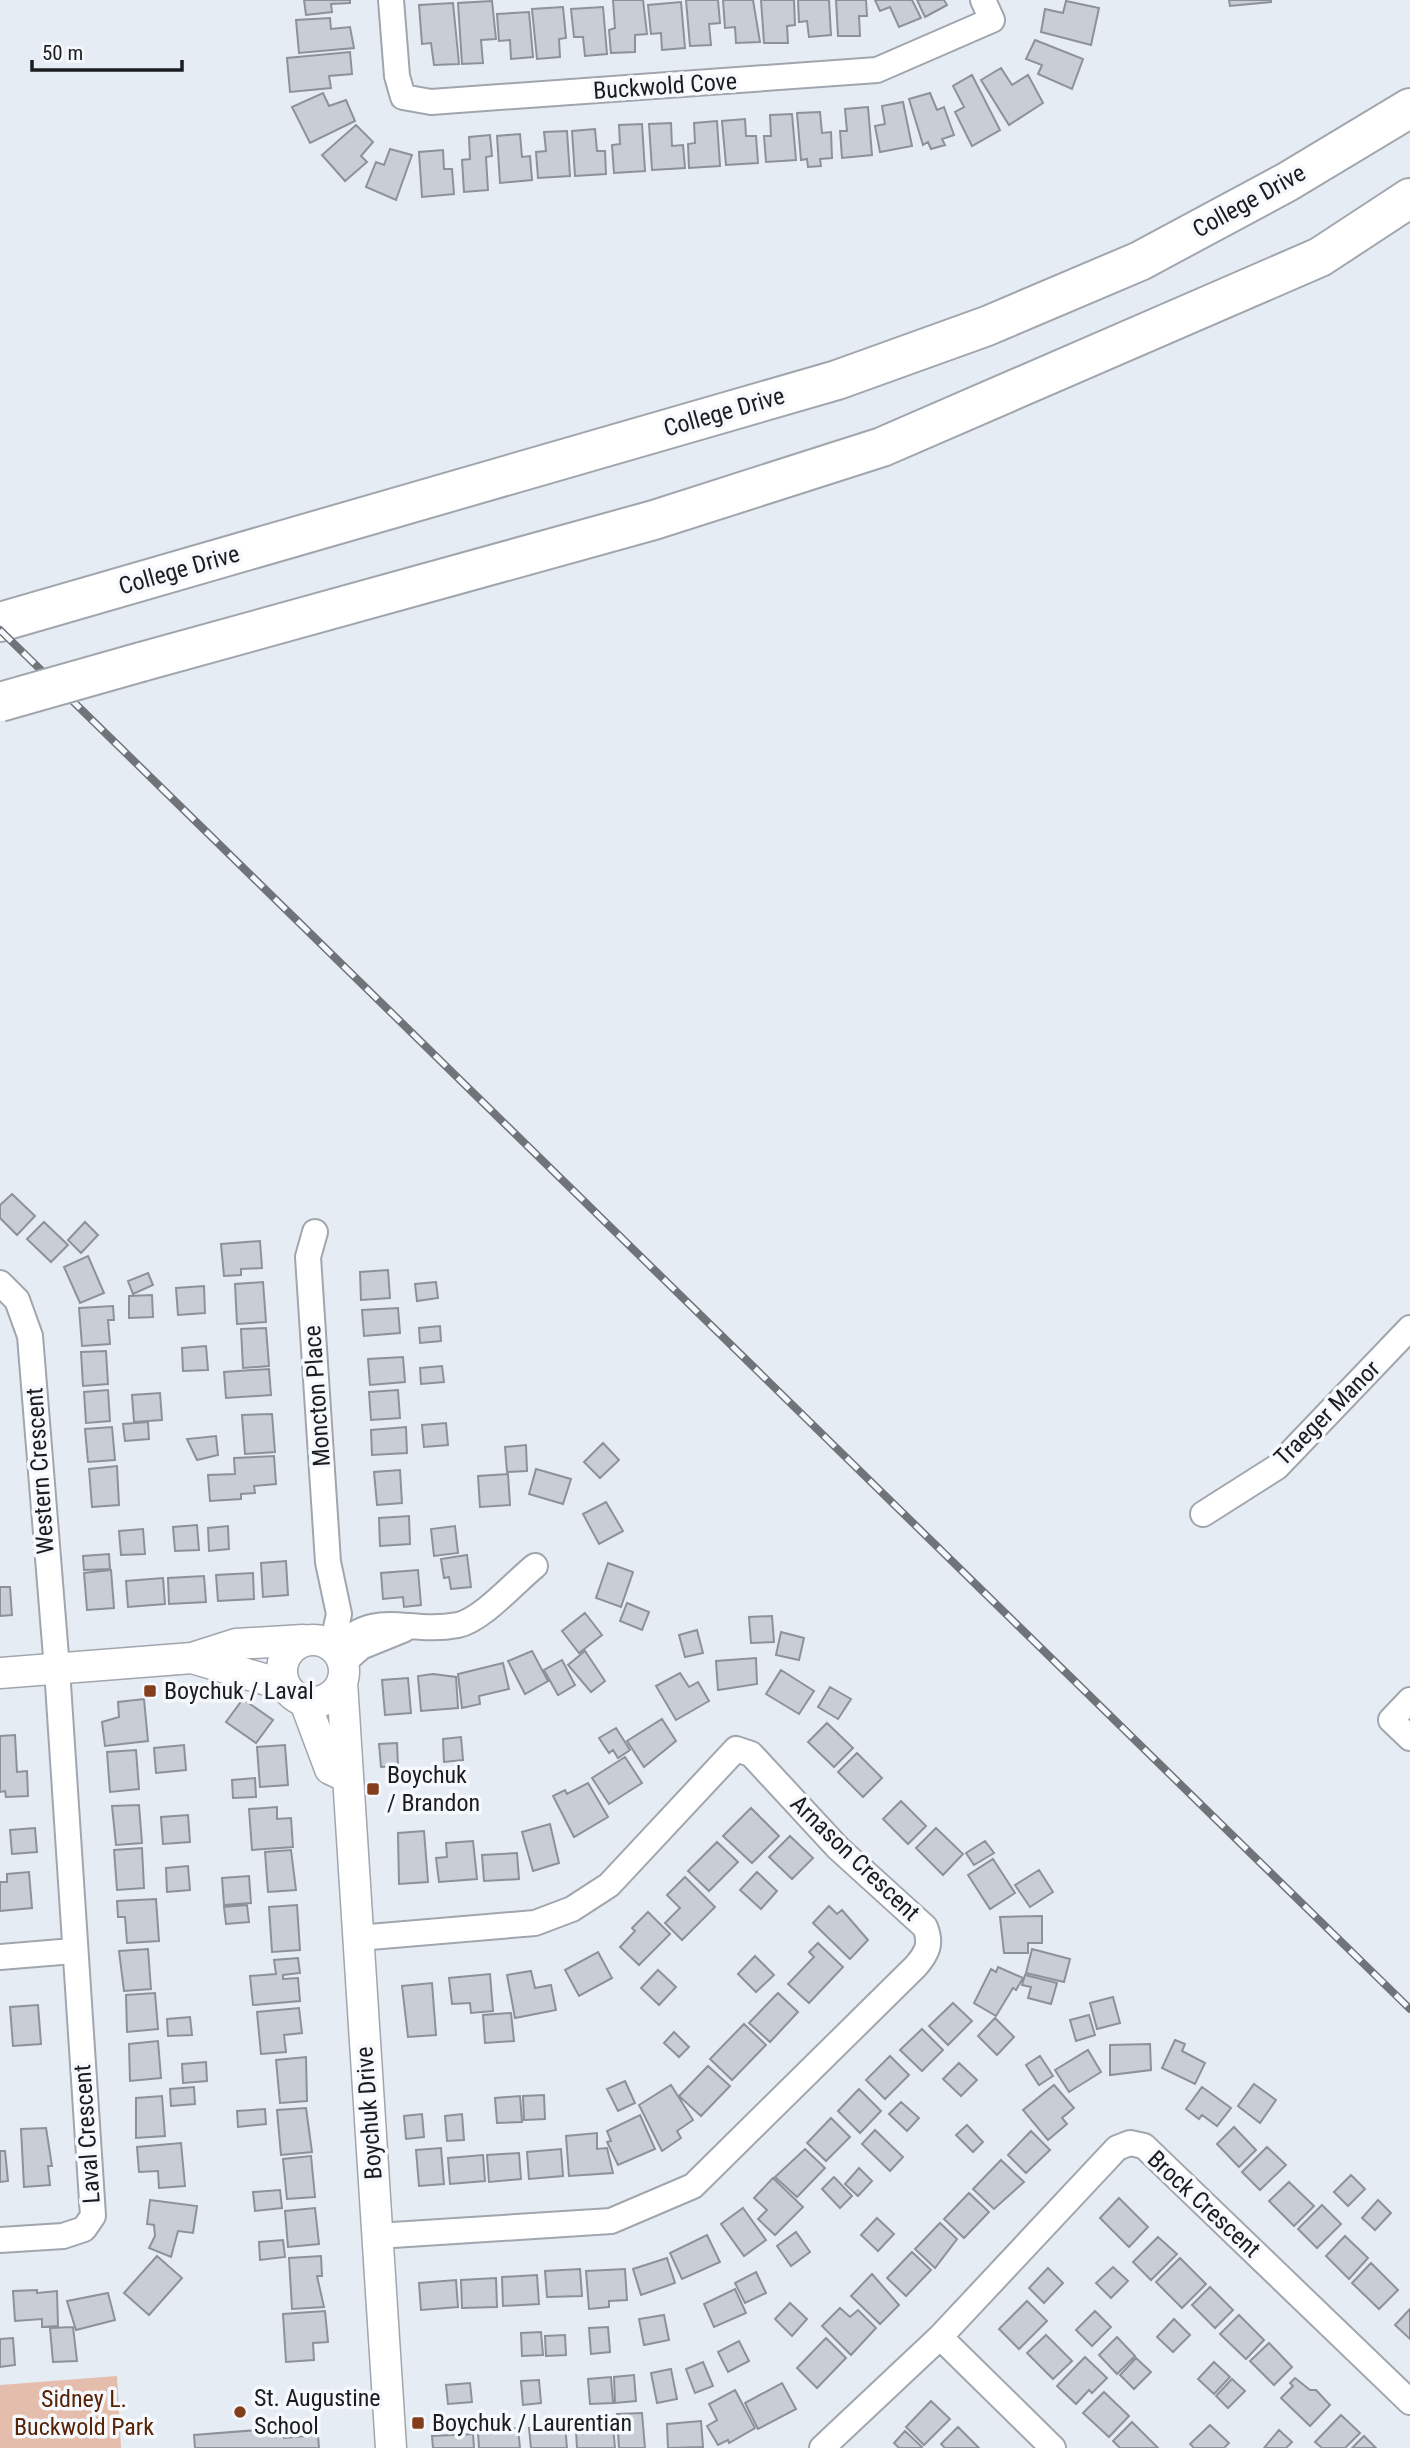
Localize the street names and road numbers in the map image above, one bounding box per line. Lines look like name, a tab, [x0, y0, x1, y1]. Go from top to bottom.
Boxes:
street label: Buckwold Cove	[592, 67, 738, 105]
street label: College Drive	[1188, 159, 1310, 243]
street label: College Drive	[660, 381, 788, 443]
street label: College Drive	[115, 539, 243, 601]
street label: Moncton Place	[298, 1324, 336, 1468]
street label: Traeger Manor	[1268, 1354, 1386, 1472]
street label: Western Crescent	[20, 1387, 60, 1555]
street label: Arnason Crescent	[785, 1789, 925, 1927]
street label: Boychuk Drive	[350, 2046, 388, 2180]
street label: Laval Crescent	[68, 2064, 106, 2204]
street label: Brock Crescent	[1142, 2145, 1266, 2263]

